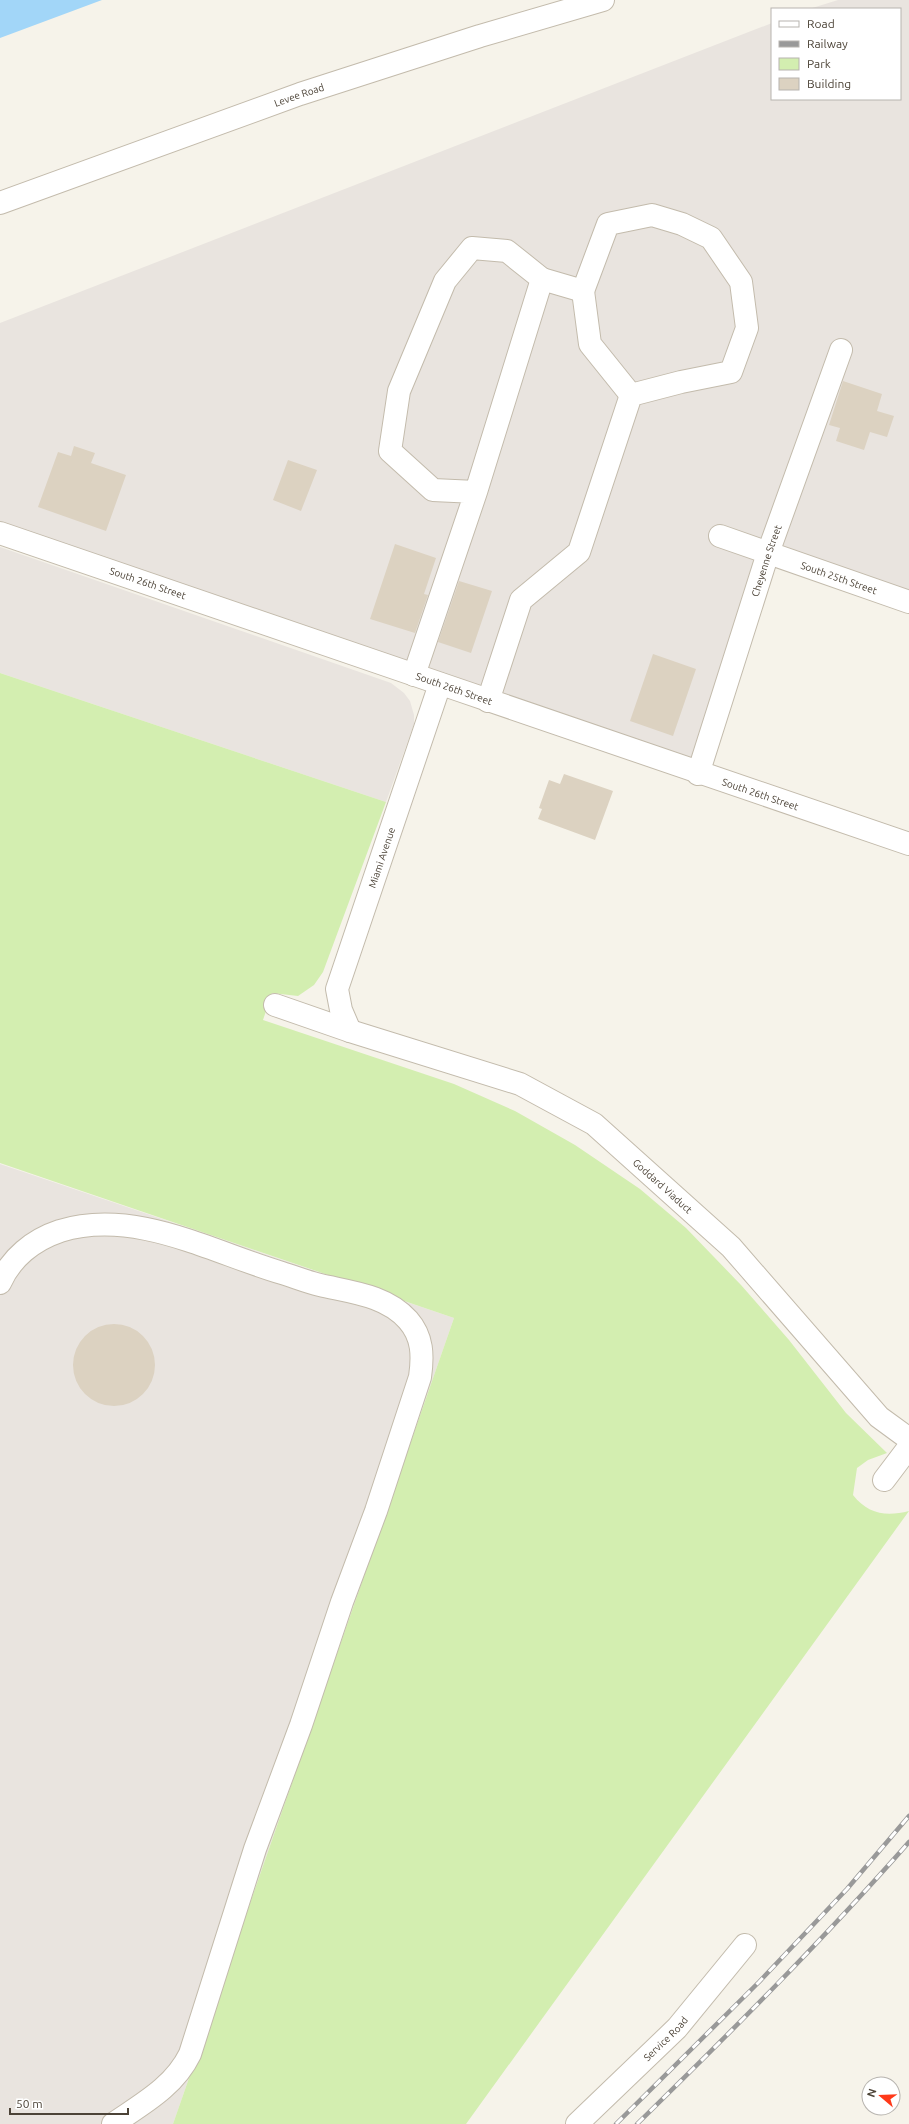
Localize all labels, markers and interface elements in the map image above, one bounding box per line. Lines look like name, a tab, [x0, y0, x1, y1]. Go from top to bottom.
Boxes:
legend	[771, 8, 901, 100]
text: Road	[807, 17, 835, 30]
text: Railway	[807, 37, 848, 50]
text: Park	[807, 57, 831, 70]
text: Building	[807, 77, 851, 90]
street label: Levee Road	[273, 81, 325, 108]
street label: Cheyenne Street	[749, 523, 783, 598]
street label: South 25th Street	[799, 559, 879, 596]
street label: South 26th Street	[108, 565, 188, 601]
street label: South 26th Street	[415, 670, 494, 707]
street label: South 26th Street	[721, 776, 800, 812]
street label: Miami Avenue	[366, 826, 397, 889]
street label: Goddard Viaduct	[631, 1156, 695, 1215]
street label: Service Road	[641, 2014, 690, 2063]
north arrow	[861, 2076, 901, 2116]
text: N	[865, 2087, 879, 2099]
scale bar	[10, 2090, 128, 2116]
text: 50 m	[16, 2097, 43, 2110]

